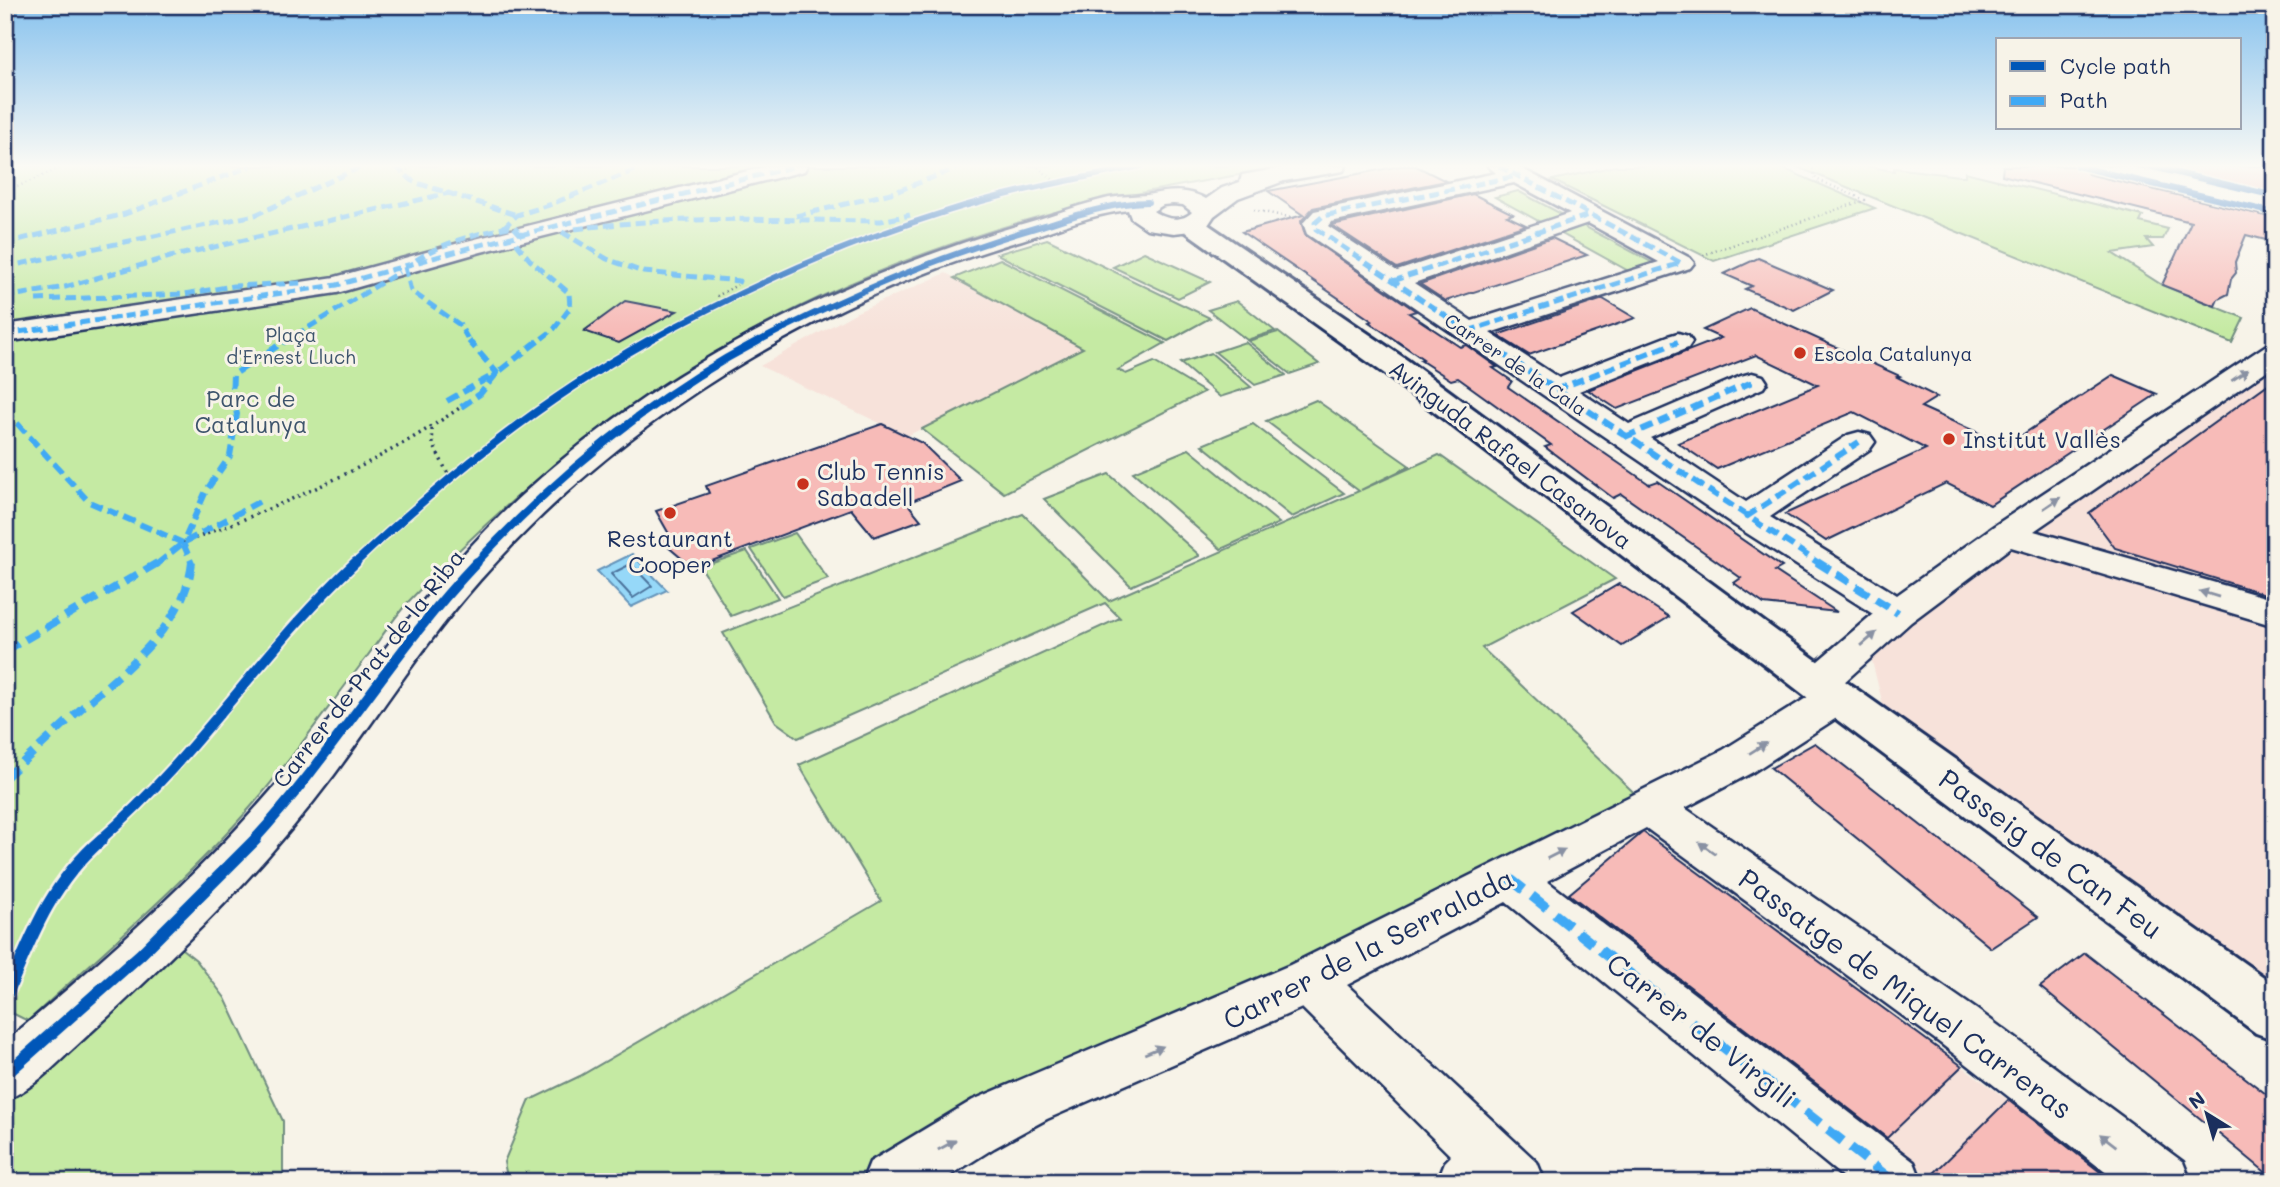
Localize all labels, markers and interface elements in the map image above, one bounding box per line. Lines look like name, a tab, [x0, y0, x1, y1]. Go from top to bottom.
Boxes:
legend	[1996, 38, 2242, 130]
text: Cycle path	[2060, 52, 2170, 79]
text: Path	[2060, 86, 2107, 113]
street label: Carrer de la Cala	[1440, 307, 1592, 421]
park label: Plaça d'Ernest Lluch	[226, 322, 356, 369]
place label: Escola Catalunya	[1814, 341, 1972, 366]
marker: Escola Catalunya	[1792, 345, 1808, 361]
street label: Avinguda Rafael Casanova	[1384, 353, 1638, 555]
one-way arrow	[2231, 368, 2249, 382]
park label: Parc de Catalunya	[195, 383, 307, 439]
place label: Institut Vallès	[1963, 424, 2121, 454]
marker: Institut Vallès	[1941, 431, 1957, 447]
place label: Club Tennis Sabadell	[817, 456, 945, 512]
marker: Club Tennis Sabadell	[795, 476, 811, 492]
one-way arrow	[2042, 497, 2061, 510]
marker: Restaurant Cooper	[662, 505, 678, 521]
place label: Restaurant Cooper	[607, 523, 733, 579]
street label: Carrer de Prat de la Riba	[265, 543, 471, 793]
one-way arrow	[2199, 588, 2220, 598]
one-way arrow	[1861, 632, 1878, 647]
one-way arrow	[1748, 742, 1767, 755]
street label: Passeig de Can Feu	[1932, 760, 2170, 946]
one-way arrow	[1698, 841, 1716, 855]
one-way arrow	[1546, 848, 1566, 859]
street label: Carrer de la Serralada	[1217, 859, 1519, 1037]
street label: Passatge de Miquel Carreras	[1732, 860, 2080, 1126]
street label: Carrer de Virgili	[1600, 945, 1804, 1115]
one-way arrow	[1143, 1044, 1164, 1055]
north arrow	[2172, 1078, 2242, 1148]
text: N	[2183, 1086, 2210, 1114]
one-way arrow	[2100, 1133, 2118, 1148]
one-way arrow	[938, 1139, 957, 1151]

